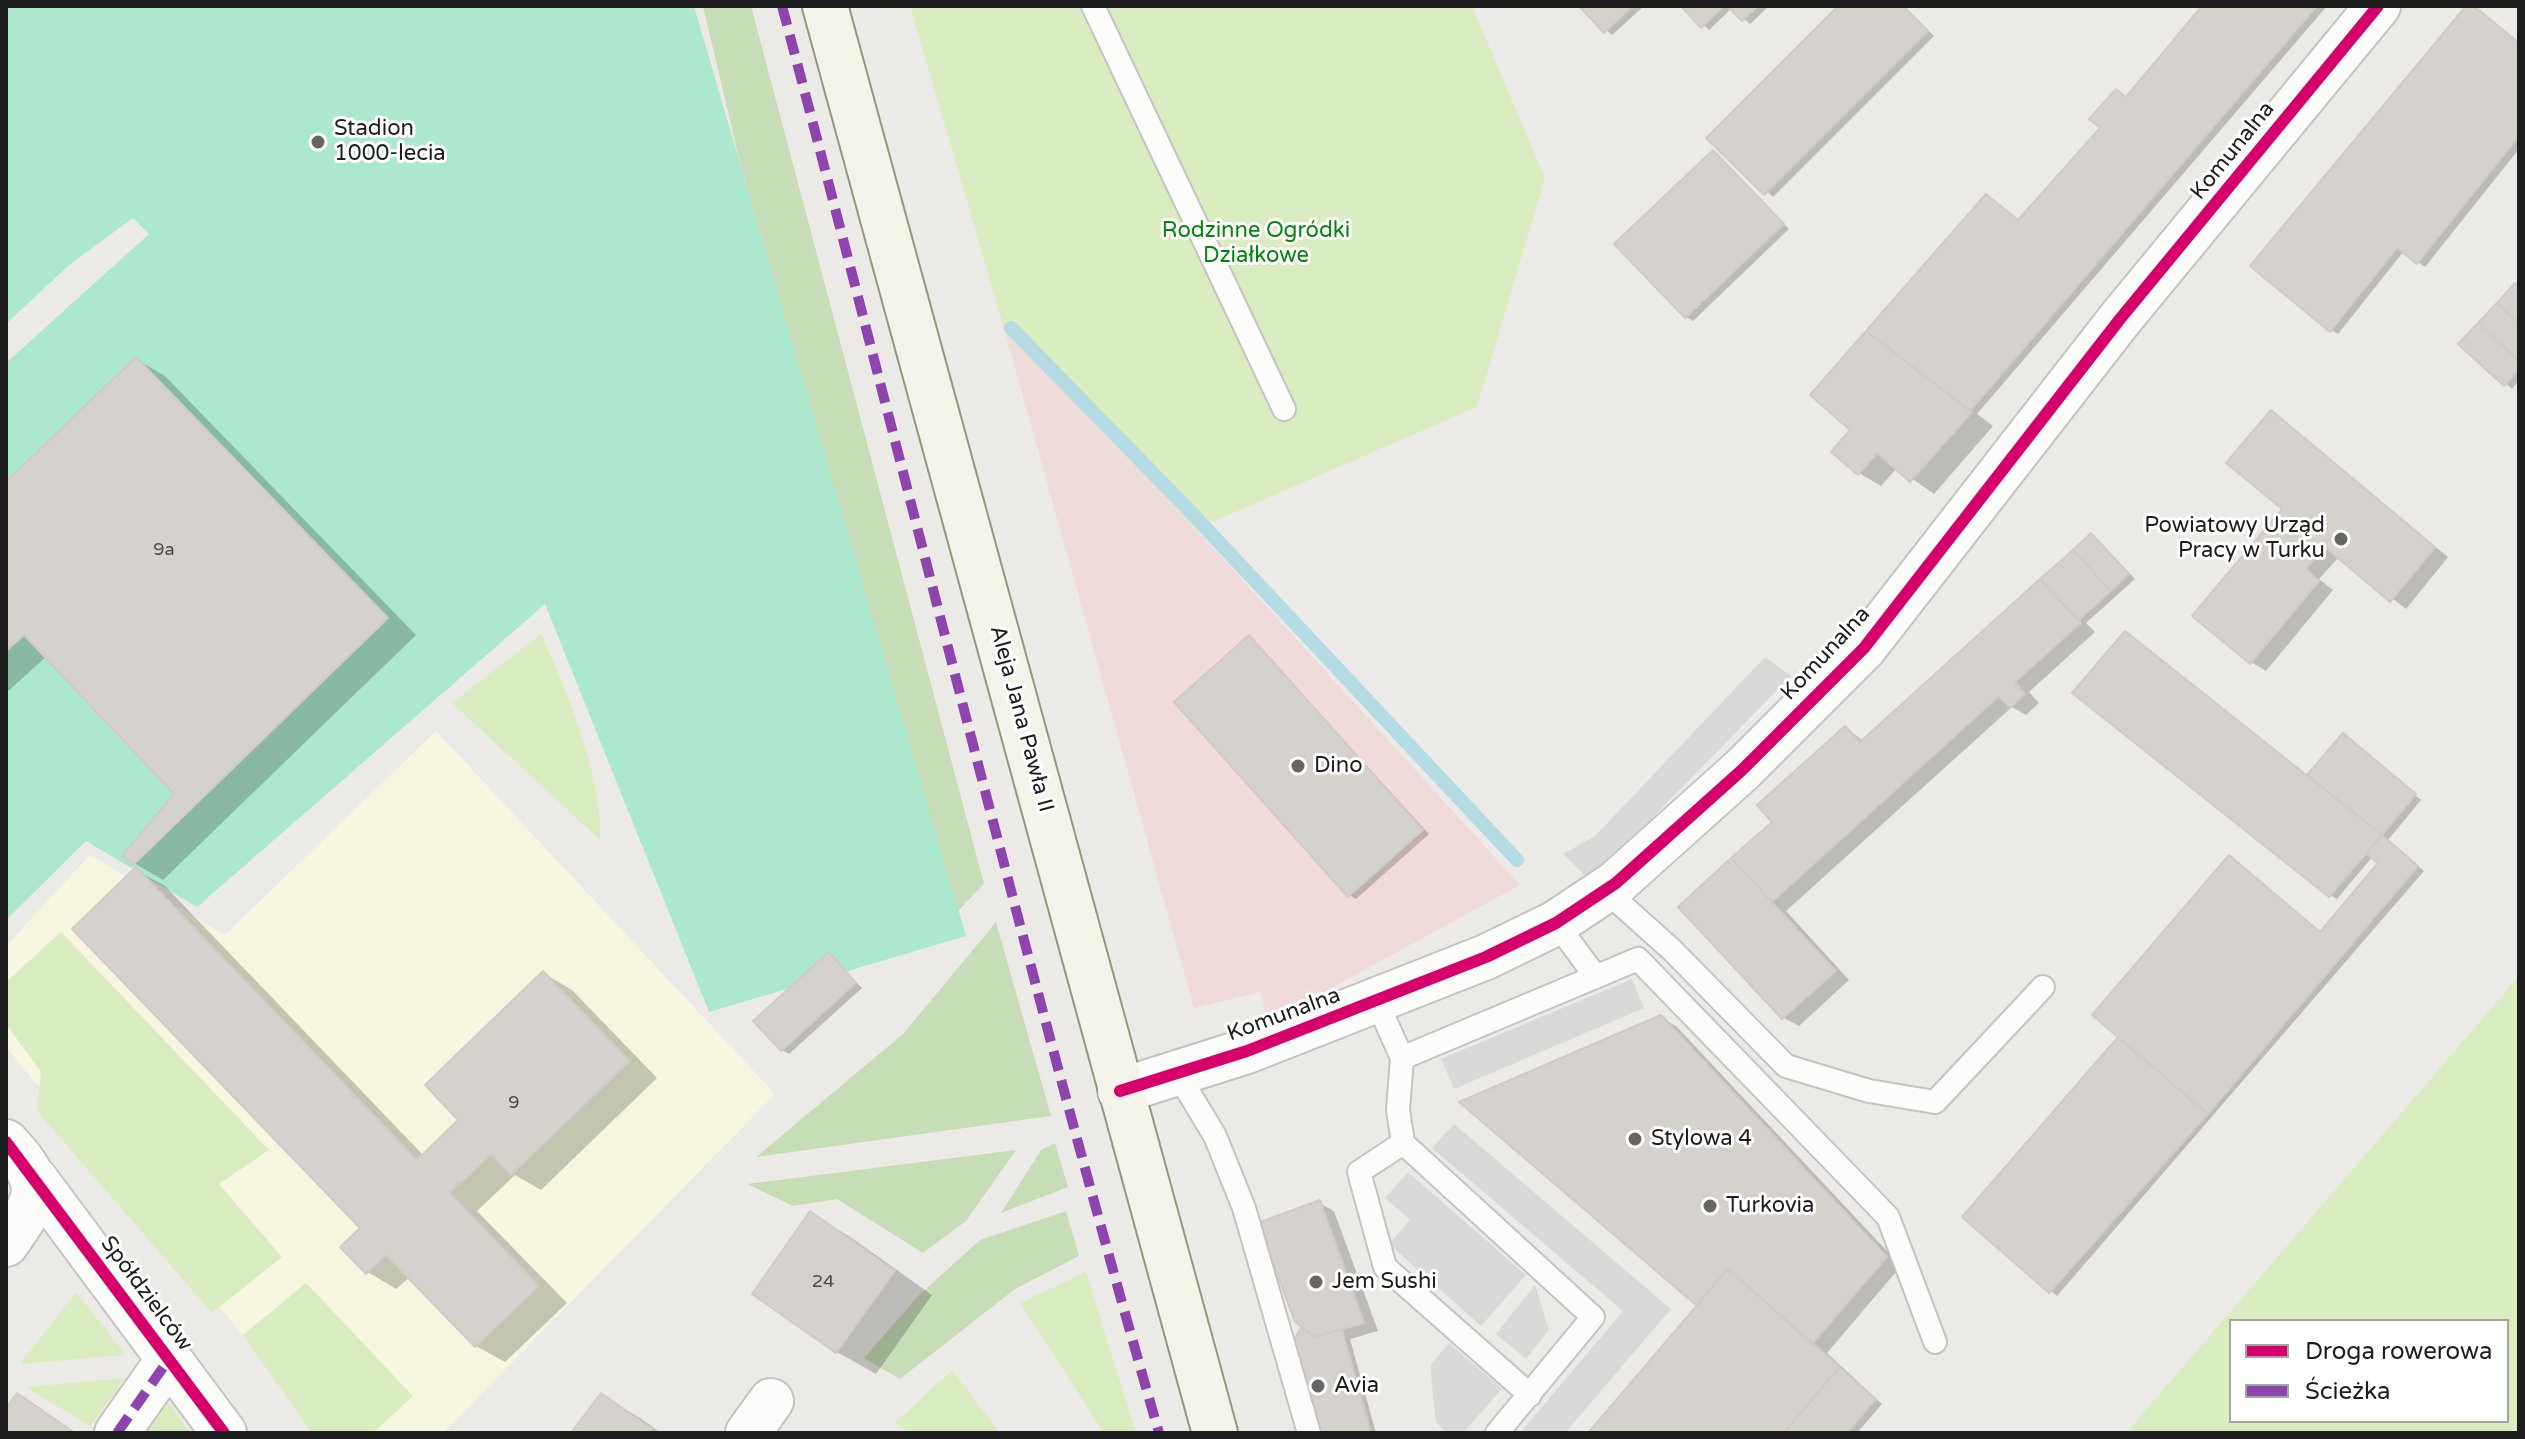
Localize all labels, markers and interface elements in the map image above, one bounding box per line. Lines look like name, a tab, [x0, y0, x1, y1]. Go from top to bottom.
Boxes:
street label: Komunalna	[2185, 97, 2281, 205]
place label: Stadion 1000-lecia	[334, 116, 446, 168]
marker: Stadion 1000-lecia	[309, 133, 327, 151]
park label: Rodzinne Ogródki Działkowe	[1162, 218, 1350, 270]
place label: Powiatowy Urząd Pracy w Turku	[2144, 513, 2325, 564]
marker: Powiatowy Urząd Pracy w Turku	[2332, 530, 2350, 548]
house number: 9a	[153, 539, 175, 561]
street label: Komunalna	[1776, 602, 1876, 706]
street label: Aleja Jana Pawła II	[983, 623, 1059, 815]
place label: Dino	[1314, 753, 1363, 779]
marker: Dino	[1289, 757, 1307, 775]
street label: Komunalna	[1224, 982, 1344, 1048]
house number: 9	[508, 1092, 520, 1114]
place label: Stylowa 4	[1651, 1126, 1752, 1152]
marker: Stylowa 4	[1626, 1130, 1644, 1148]
place label: Turkovia	[1726, 1193, 1814, 1219]
marker: Turkovia	[1701, 1197, 1719, 1215]
street label: Spółdzielców	[94, 1231, 198, 1357]
place label: Jem Sushi	[1332, 1269, 1437, 1295]
house number: 24	[812, 1271, 834, 1293]
marker: Jem Sushi	[1307, 1273, 1325, 1291]
legend	[2229, 1319, 2509, 1423]
text: Droga rowerowa	[2305, 1337, 2492, 1366]
place label: Avia	[1334, 1373, 1379, 1399]
marker: Avia	[1309, 1377, 1327, 1395]
text: Ścieżka	[2305, 1377, 2390, 1406]

